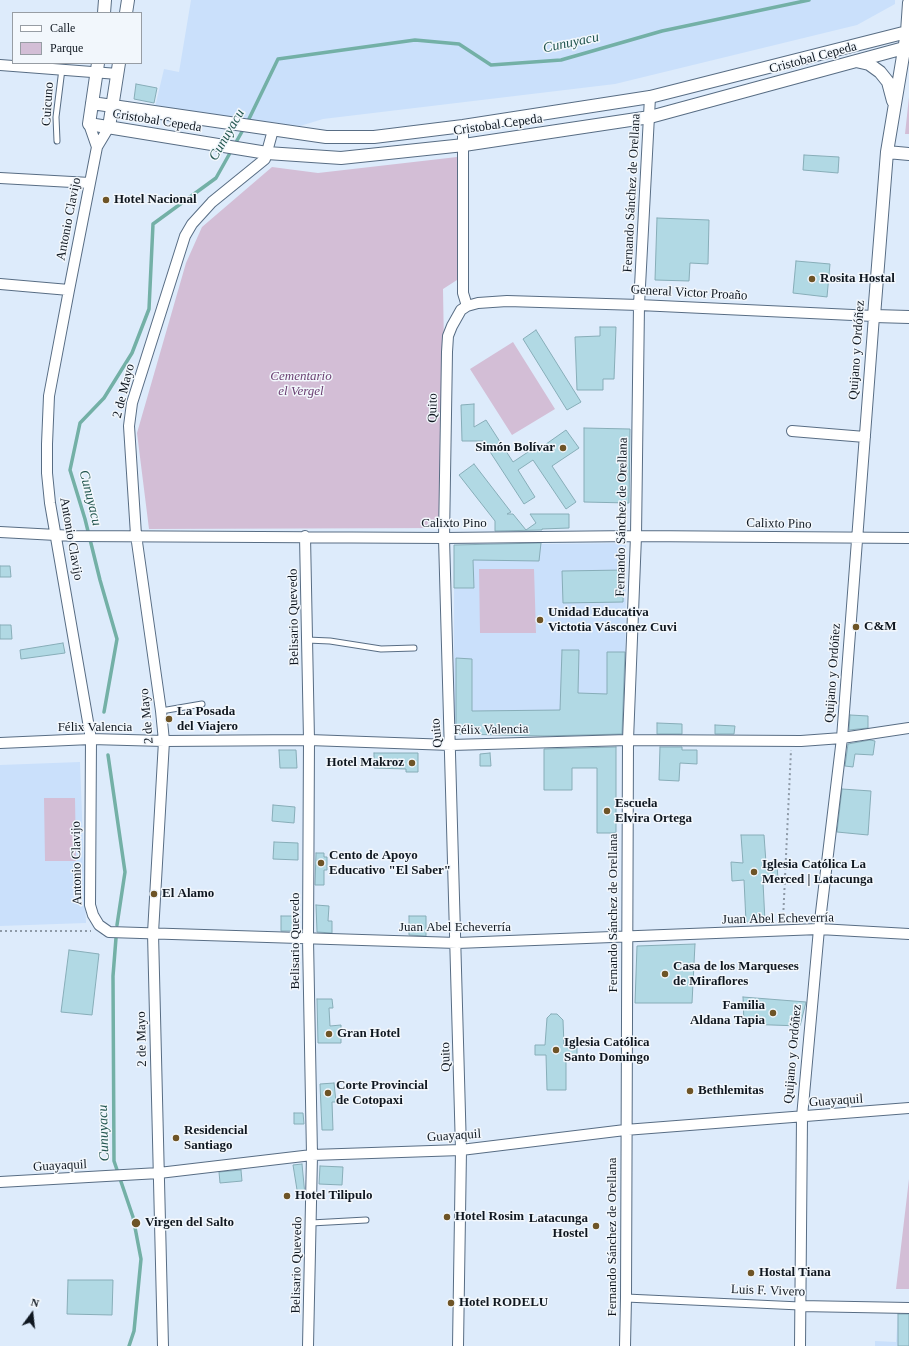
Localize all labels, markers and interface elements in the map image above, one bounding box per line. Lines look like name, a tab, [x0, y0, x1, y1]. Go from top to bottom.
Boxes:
legend	[12, 12, 142, 64]
text: Calle	[50, 21, 75, 35]
water label: Cunuyacu	[541, 29, 601, 57]
street label: Cristobal Cepeda	[768, 39, 858, 77]
text: Parque	[50, 41, 83, 55]
street label: Cuicuno	[39, 81, 57, 127]
street label: Cristobal Cepeda	[111, 106, 203, 136]
water label: Cunuyacu	[206, 106, 248, 164]
street label: Cristobal Cepeda	[452, 111, 544, 139]
street label: Fernando Sánchez de Orellana	[620, 113, 644, 273]
street label: Antonio Clavijo	[53, 176, 85, 262]
place label: Hotel Nacional	[114, 192, 197, 208]
marker: Hotel Nacional	[101, 195, 111, 205]
place label: Rosita Hostal	[820, 271, 895, 287]
marker: Rosita Hostal	[807, 274, 817, 284]
street label: General Victor Proaño	[630, 282, 748, 304]
street label: Quijano y Ordóñez	[846, 300, 868, 400]
street label: 2 de Mayo	[110, 362, 138, 420]
park label: Cementario el Vergel	[270, 369, 332, 400]
street label: Quito	[425, 393, 441, 423]
street label: Fernando Sánchez de Orellana	[613, 437, 631, 597]
place label: Simón Bolívar	[475, 440, 555, 456]
marker: Simón Bolívar	[558, 443, 568, 453]
water label: Cunuyacu	[75, 468, 105, 528]
street label: Antonio Clavijo	[56, 496, 86, 582]
street label: Calixto Pino	[421, 516, 487, 532]
street label: Calixto Pino	[746, 516, 812, 532]
street label: Belisario Quevedo	[285, 568, 303, 666]
place label: Unidad Educativa Victotia Vásconez Cuvi	[548, 605, 677, 636]
marker: Unidad Educativa Victotia Vásconez Cuvi	[535, 615, 545, 625]
place label: C&M	[864, 619, 896, 635]
marker: C&M	[851, 622, 861, 632]
street label: Quijano y Ordóñez	[822, 623, 844, 723]
street label: 2 de Mayo	[137, 688, 157, 744]
place label: La Posada del Viajero	[177, 704, 238, 735]
marker: La Posada del Viajero	[164, 714, 174, 724]
street label: Quito	[428, 718, 446, 748]
street label: Félix Valencia	[58, 720, 132, 736]
street label: Félix Valencia	[454, 722, 528, 738]
place label: Hotel Makroz	[327, 755, 404, 771]
marker: Hotel Makroz	[407, 758, 417, 768]
place label: Escuela Elvira Ortega	[615, 796, 692, 827]
marker: Escuela Elvira Ortega	[602, 806, 612, 816]
street label: Antonio Clavijo	[68, 821, 86, 905]
street label: Fernando Sánchez de Orellana	[606, 833, 622, 993]
place label: Cento de Apoyo Educativo "El Saber"	[329, 848, 451, 879]
place label: Iglesia Católica La Merced | Latacunga	[762, 857, 873, 888]
marker: Cento de Apoyo Educativo "El Saber"	[316, 858, 326, 868]
marker: Iglesia Católica La Merced | Latacunga	[749, 867, 759, 877]
place label: El Alamo	[162, 886, 214, 902]
marker: El Alamo	[149, 889, 159, 899]
street label: Belisario Quevedo	[288, 892, 304, 990]
street label: Juan Abel Echeverría	[722, 910, 834, 928]
street label: Juan Abel Echeverría	[399, 920, 511, 936]
place label: Casa de los Marqueses de Miraflores	[673, 959, 799, 990]
marker: Casa de los Marqueses de Miraflores	[660, 969, 670, 979]
place label: Familia Aldana Tapia	[690, 998, 765, 1029]
street label: Quijano y Ordóñez	[781, 1004, 805, 1104]
marker: Familia Aldana Tapia	[768, 1008, 778, 1018]
street label: 2 de Mayo	[134, 1011, 150, 1067]
place label: Gran Hotel	[337, 1026, 400, 1042]
marker: Gran Hotel	[324, 1029, 334, 1039]
place label: Iglesia Católica Santo Domingo	[564, 1035, 650, 1066]
street label: Quito	[438, 1042, 454, 1072]
marker: Iglesia Católica Santo Domingo	[551, 1045, 561, 1055]
place label: Corte Provincial de Cotopaxi	[336, 1078, 428, 1109]
place label: Bethlemitas	[698, 1083, 764, 1099]
marker: Bethlemitas	[685, 1086, 695, 1096]
marker: Corte Provincial de Cotopaxi	[323, 1088, 333, 1098]
street label: Guayaquil	[808, 1091, 864, 1111]
water label: Cunuyacu	[95, 1104, 113, 1162]
place label: Residencial Santiago	[184, 1123, 248, 1154]
street label: Guayaquil	[426, 1126, 482, 1146]
marker: Residencial Santiago	[171, 1133, 181, 1143]
street label: Guayaquil	[33, 1157, 87, 1175]
street label: Fernando Sánchez de Orellana	[605, 1157, 621, 1317]
place label: Hotel Tilipulo	[295, 1188, 372, 1204]
marker: Hotel Tilipulo	[282, 1191, 292, 1201]
place label: Hotel Rosim	[455, 1209, 524, 1225]
place label: Latacunga Hostel	[529, 1211, 588, 1242]
marker: Hotel Rosim	[442, 1212, 452, 1222]
place label: Virgen del Salto	[145, 1215, 234, 1231]
street label: Belisario Quevedo	[288, 1216, 306, 1314]
marker: Virgen del Salto	[130, 1217, 142, 1229]
marker: Latacunga Hostel	[591, 1221, 601, 1231]
place label: Hostal Tiana	[759, 1265, 831, 1281]
marker: Hostal Tiana	[746, 1268, 756, 1278]
street label: Luis F. Vivero	[731, 1282, 805, 1300]
north arrow	[12, 1294, 52, 1334]
place label: Hotel RODELU	[459, 1295, 548, 1311]
text: N	[30, 1296, 40, 1309]
marker: Hotel RODELU	[446, 1298, 456, 1308]

